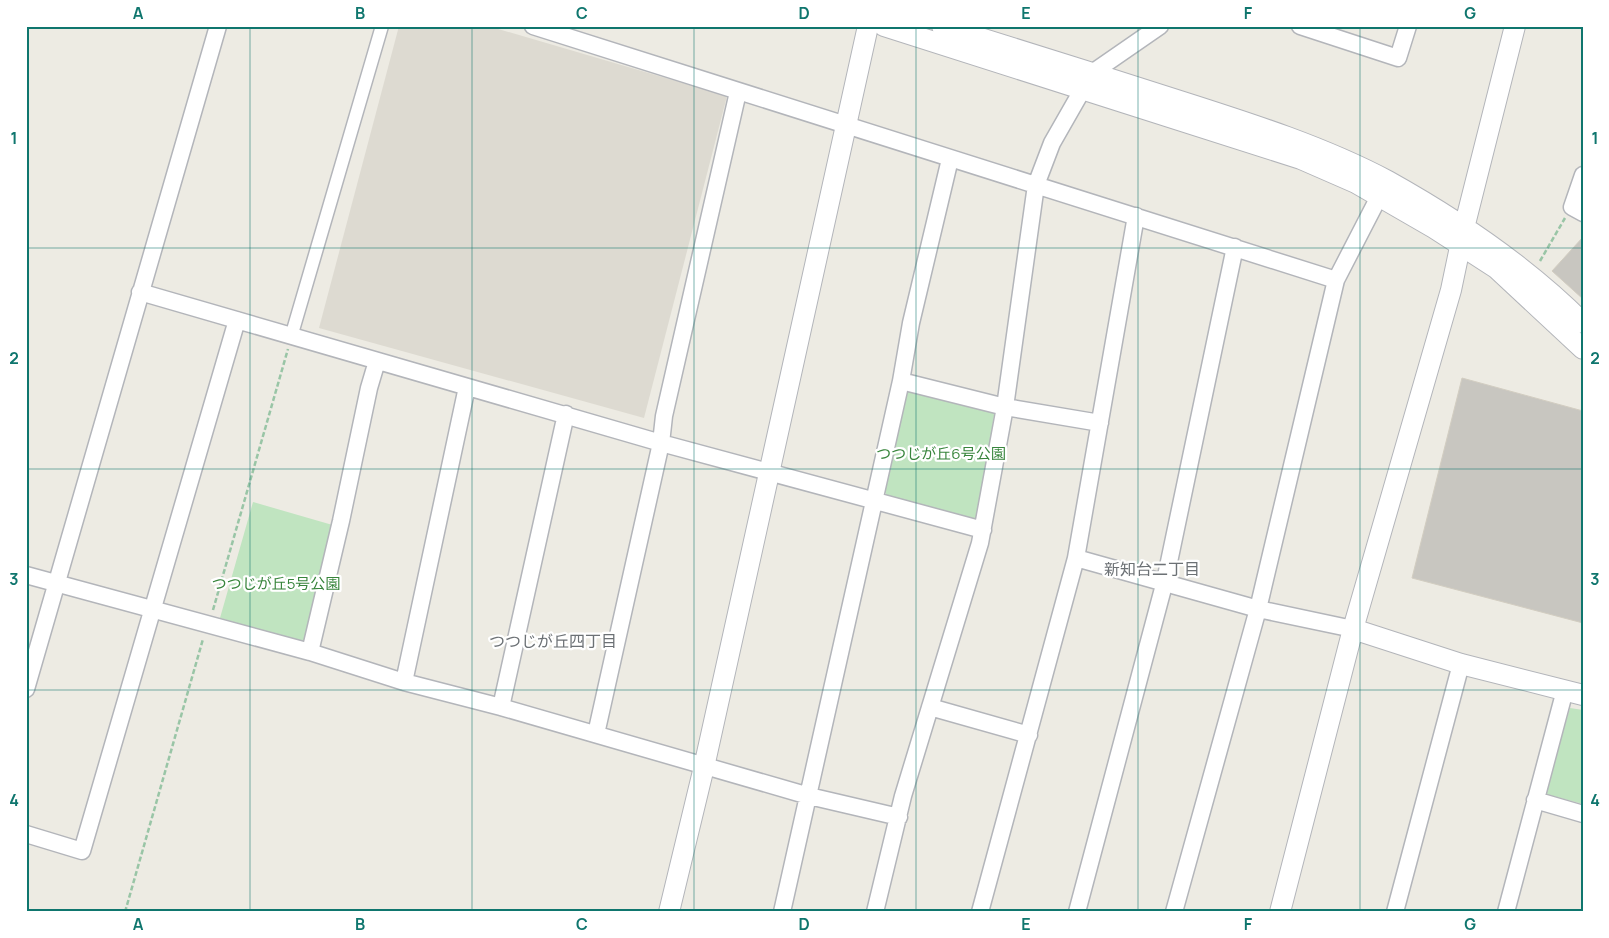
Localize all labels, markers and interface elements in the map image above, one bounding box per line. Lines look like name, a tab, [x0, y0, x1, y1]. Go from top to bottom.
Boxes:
text: A	[133, 2, 144, 24]
text: B	[355, 2, 365, 24]
text: C	[576, 2, 588, 24]
text: D	[798, 2, 810, 24]
text: E	[1021, 2, 1031, 24]
text: F	[1244, 2, 1253, 24]
text: G	[1464, 2, 1476, 24]
text: 1	[10, 127, 18, 149]
text: 1	[1591, 127, 1599, 149]
text: 2	[9, 347, 19, 369]
text: 2	[1590, 347, 1600, 369]
park label: つつじが丘6号公園	[876, 443, 1006, 464]
district label: 新知台二丁目	[1104, 558, 1200, 580]
text: 3	[9, 568, 19, 590]
text: 3	[1590, 568, 1600, 590]
park label: つつじが丘5号公園	[212, 573, 340, 594]
district label: つつじが丘四丁目	[489, 630, 617, 652]
text: 4	[9, 789, 19, 811]
text: 4	[1590, 789, 1600, 811]
text: A	[133, 913, 144, 935]
text: B	[355, 913, 365, 935]
text: C	[576, 913, 588, 935]
text: D	[798, 913, 810, 935]
text: E	[1021, 913, 1031, 935]
text: F	[1244, 913, 1253, 935]
text: G	[1464, 913, 1476, 935]

